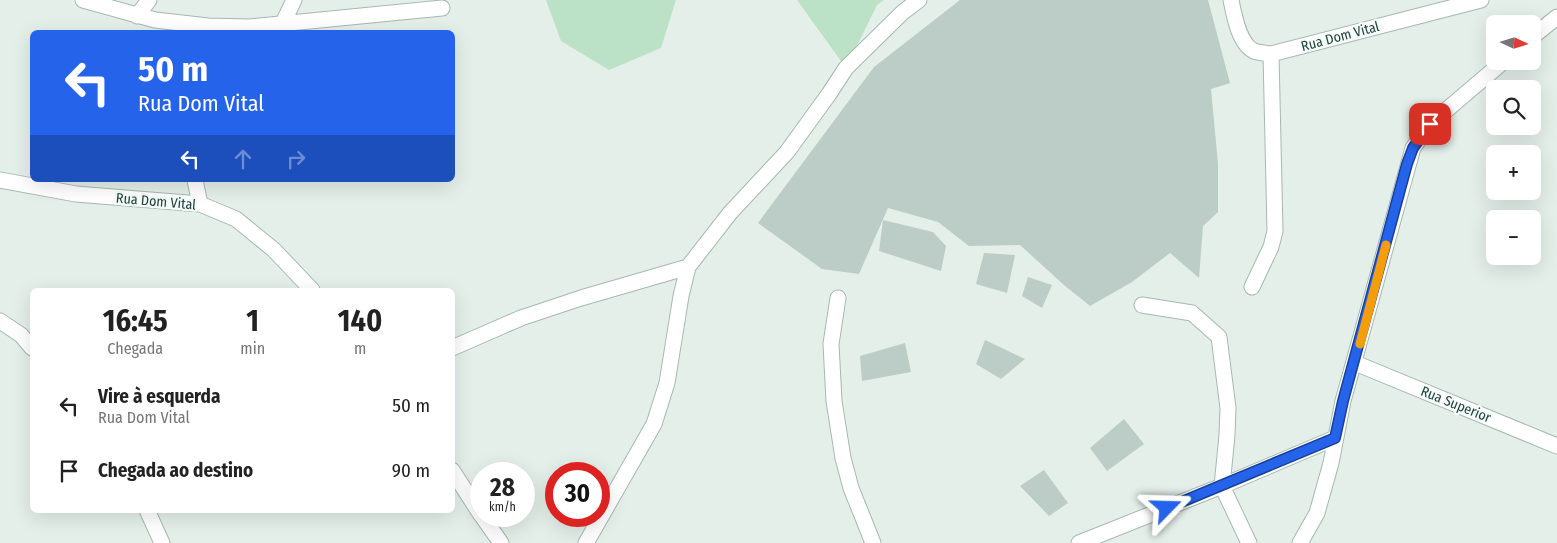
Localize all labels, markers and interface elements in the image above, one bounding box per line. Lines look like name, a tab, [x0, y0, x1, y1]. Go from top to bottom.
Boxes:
north arrow	[1486, 15, 1541, 70]
map controls	[1486, 15, 1541, 265]
street label: Rua Dom Vital	[1299, 18, 1381, 55]
text: 50 m	[138, 48, 208, 90]
icon: left	[55, 50, 120, 115]
button: search	[1486, 80, 1541, 135]
text: Rua Dom Vital	[138, 90, 264, 117]
pin	[1409, 103, 1451, 145]
icon: arrive	[1416, 110, 1444, 138]
icon: left	[176, 145, 204, 173]
icon: ahead	[229, 145, 257, 173]
icon: right	[282, 145, 310, 173]
button: +	[1486, 145, 1541, 200]
street label: Rua Dom Vital	[115, 190, 197, 213]
button: −	[1486, 210, 1541, 265]
text: 16:45	[103, 303, 168, 339]
text: 1	[246, 303, 259, 339]
text: 140	[338, 303, 382, 339]
text: Chegada	[107, 339, 163, 358]
text: min	[240, 339, 265, 358]
text: m	[354, 339, 366, 358]
street label: Rua Superior	[1418, 383, 1494, 426]
text: Vire à esquerda	[98, 385, 220, 408]
icon: left	[55, 392, 83, 420]
text: 50 m	[392, 394, 430, 417]
text: Rua Dom Vital	[98, 408, 190, 427]
icon: arrive	[55, 457, 83, 485]
text: Chegada ao destino	[98, 459, 253, 482]
text: 90 m	[392, 459, 430, 482]
speed limit sign: 30	[545, 462, 610, 527]
text: 28	[490, 473, 515, 503]
position arrow	[1140, 481, 1192, 533]
text: km/h	[489, 500, 516, 514]

